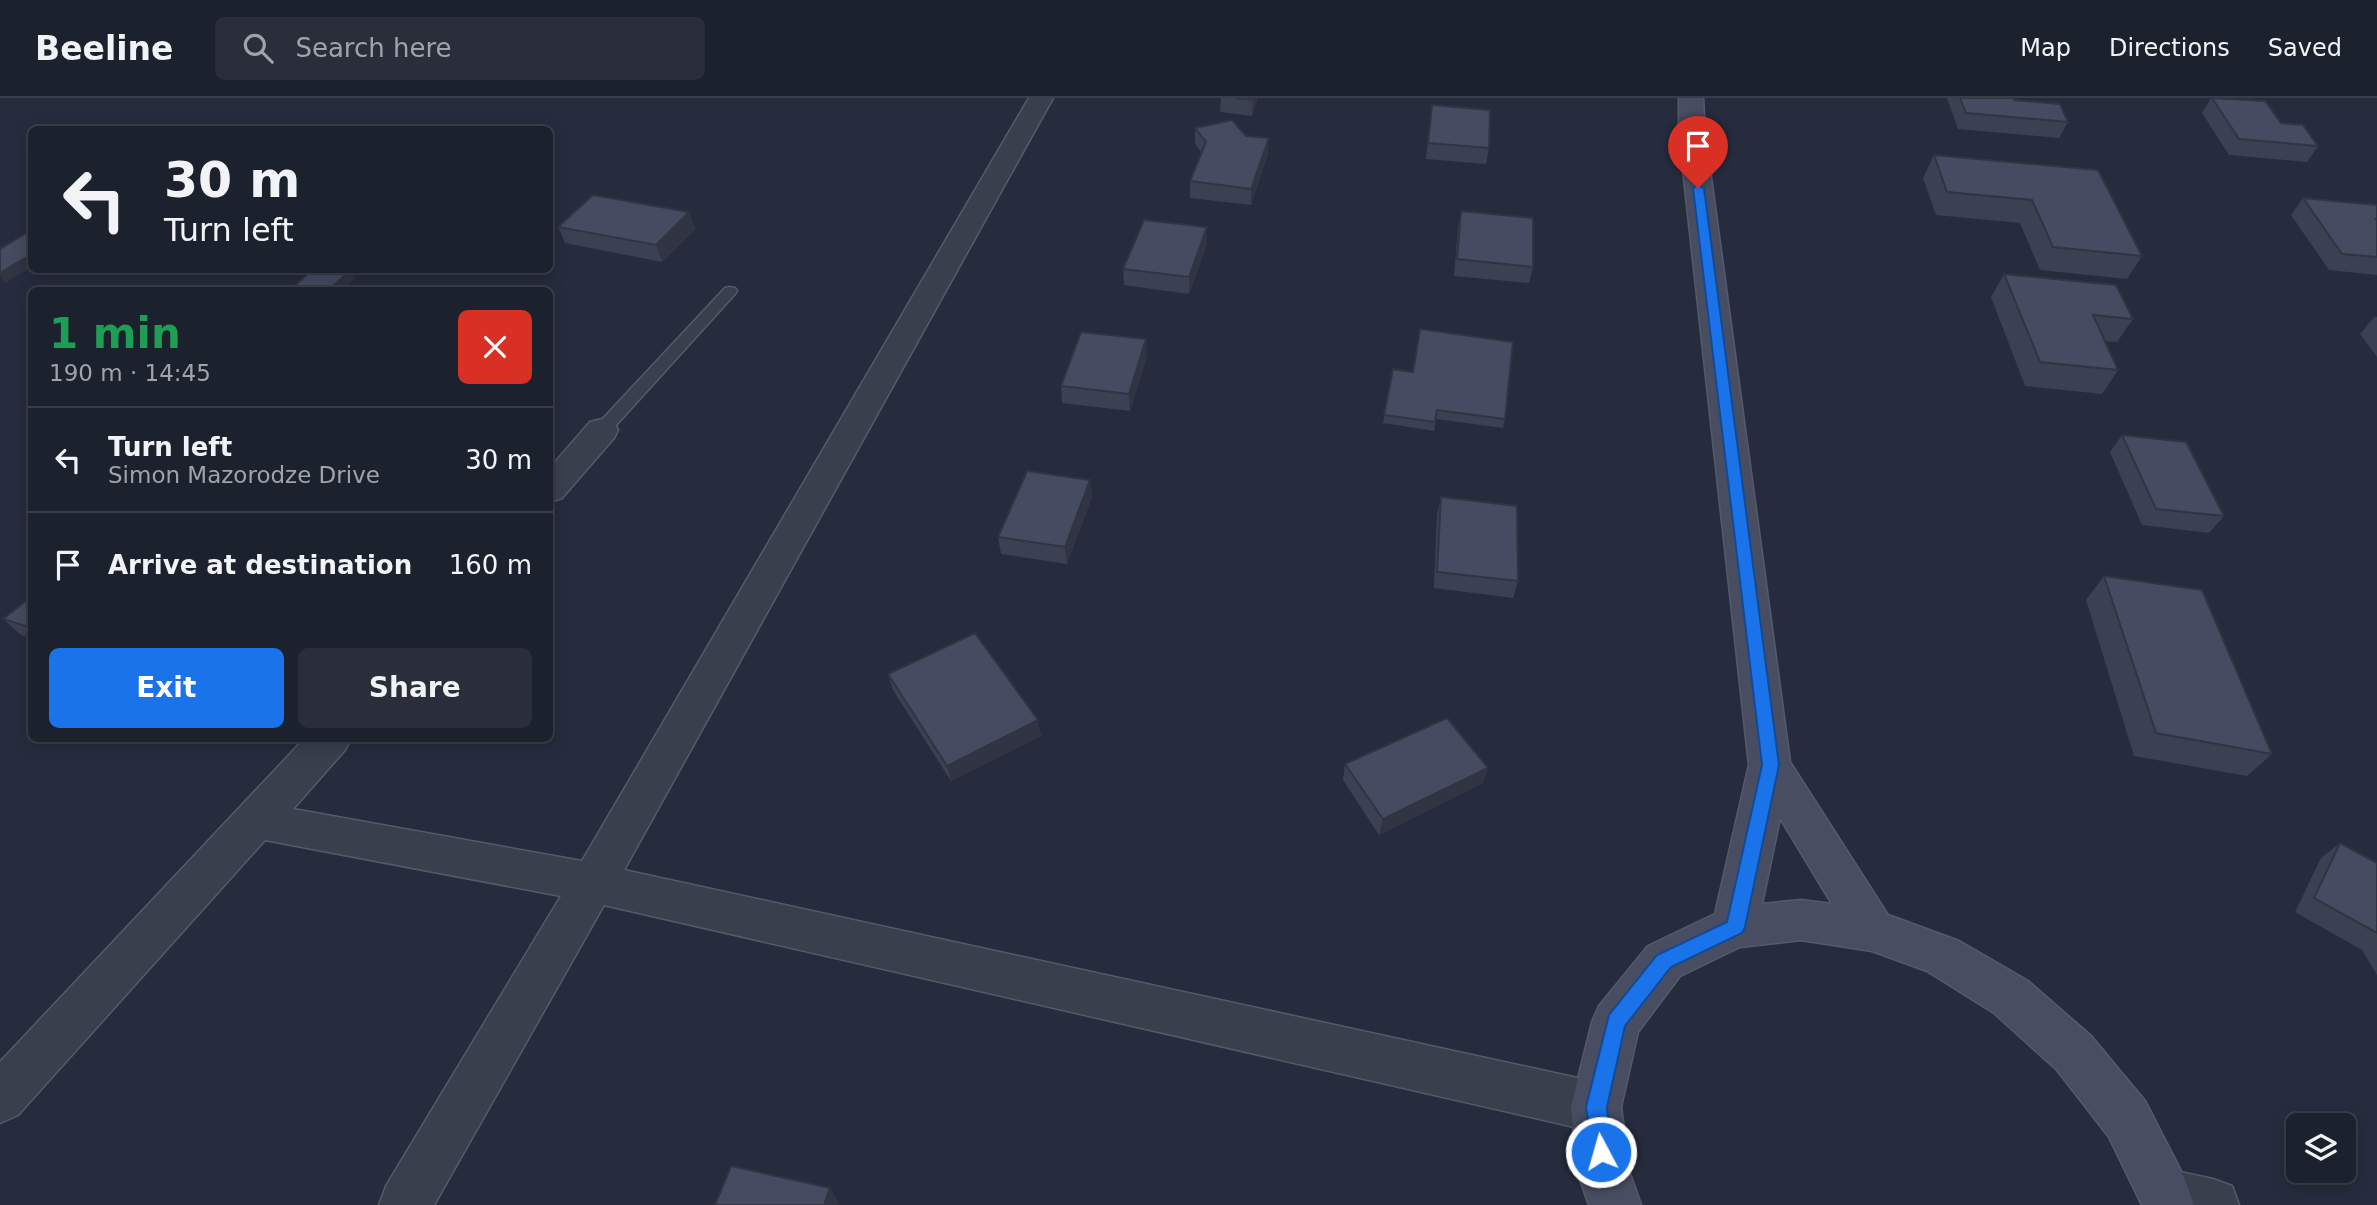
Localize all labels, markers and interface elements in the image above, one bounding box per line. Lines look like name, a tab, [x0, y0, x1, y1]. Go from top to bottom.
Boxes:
search box	[215, 17, 705, 80]
text: Beeline	[35, 29, 173, 68]
icon: search	[239, 29, 277, 67]
text: Search here	[295, 33, 452, 63]
text: Map	[2020, 34, 2071, 62]
text: Directions	[2109, 34, 2230, 62]
text: Saved	[2268, 34, 2342, 62]
pin	[1668, 116, 1728, 188]
icon: arrive	[1679, 127, 1717, 165]
text: 30 m	[164, 152, 300, 209]
icon: left	[49, 154, 140, 245]
text: Turn left	[164, 211, 294, 249]
text: 1 min	[49, 309, 181, 358]
button: close	[458, 310, 532, 384]
text: 190 m · 14:45	[49, 360, 211, 386]
text: Turn left	[108, 432, 232, 462]
icon: left	[49, 441, 87, 479]
text: 30 m	[465, 445, 532, 475]
text: Simon Mazorodze Drive	[108, 462, 380, 488]
icon: arrive	[49, 546, 87, 584]
text: Arrive at destination	[108, 550, 412, 580]
text: 160 m	[449, 550, 532, 580]
button: Exit	[49, 648, 284, 728]
button: Share	[298, 648, 532, 728]
map controls	[2286, 1113, 2356, 1183]
button: layers	[2286, 1113, 2356, 1183]
position arrow	[1564, 1115, 1638, 1189]

